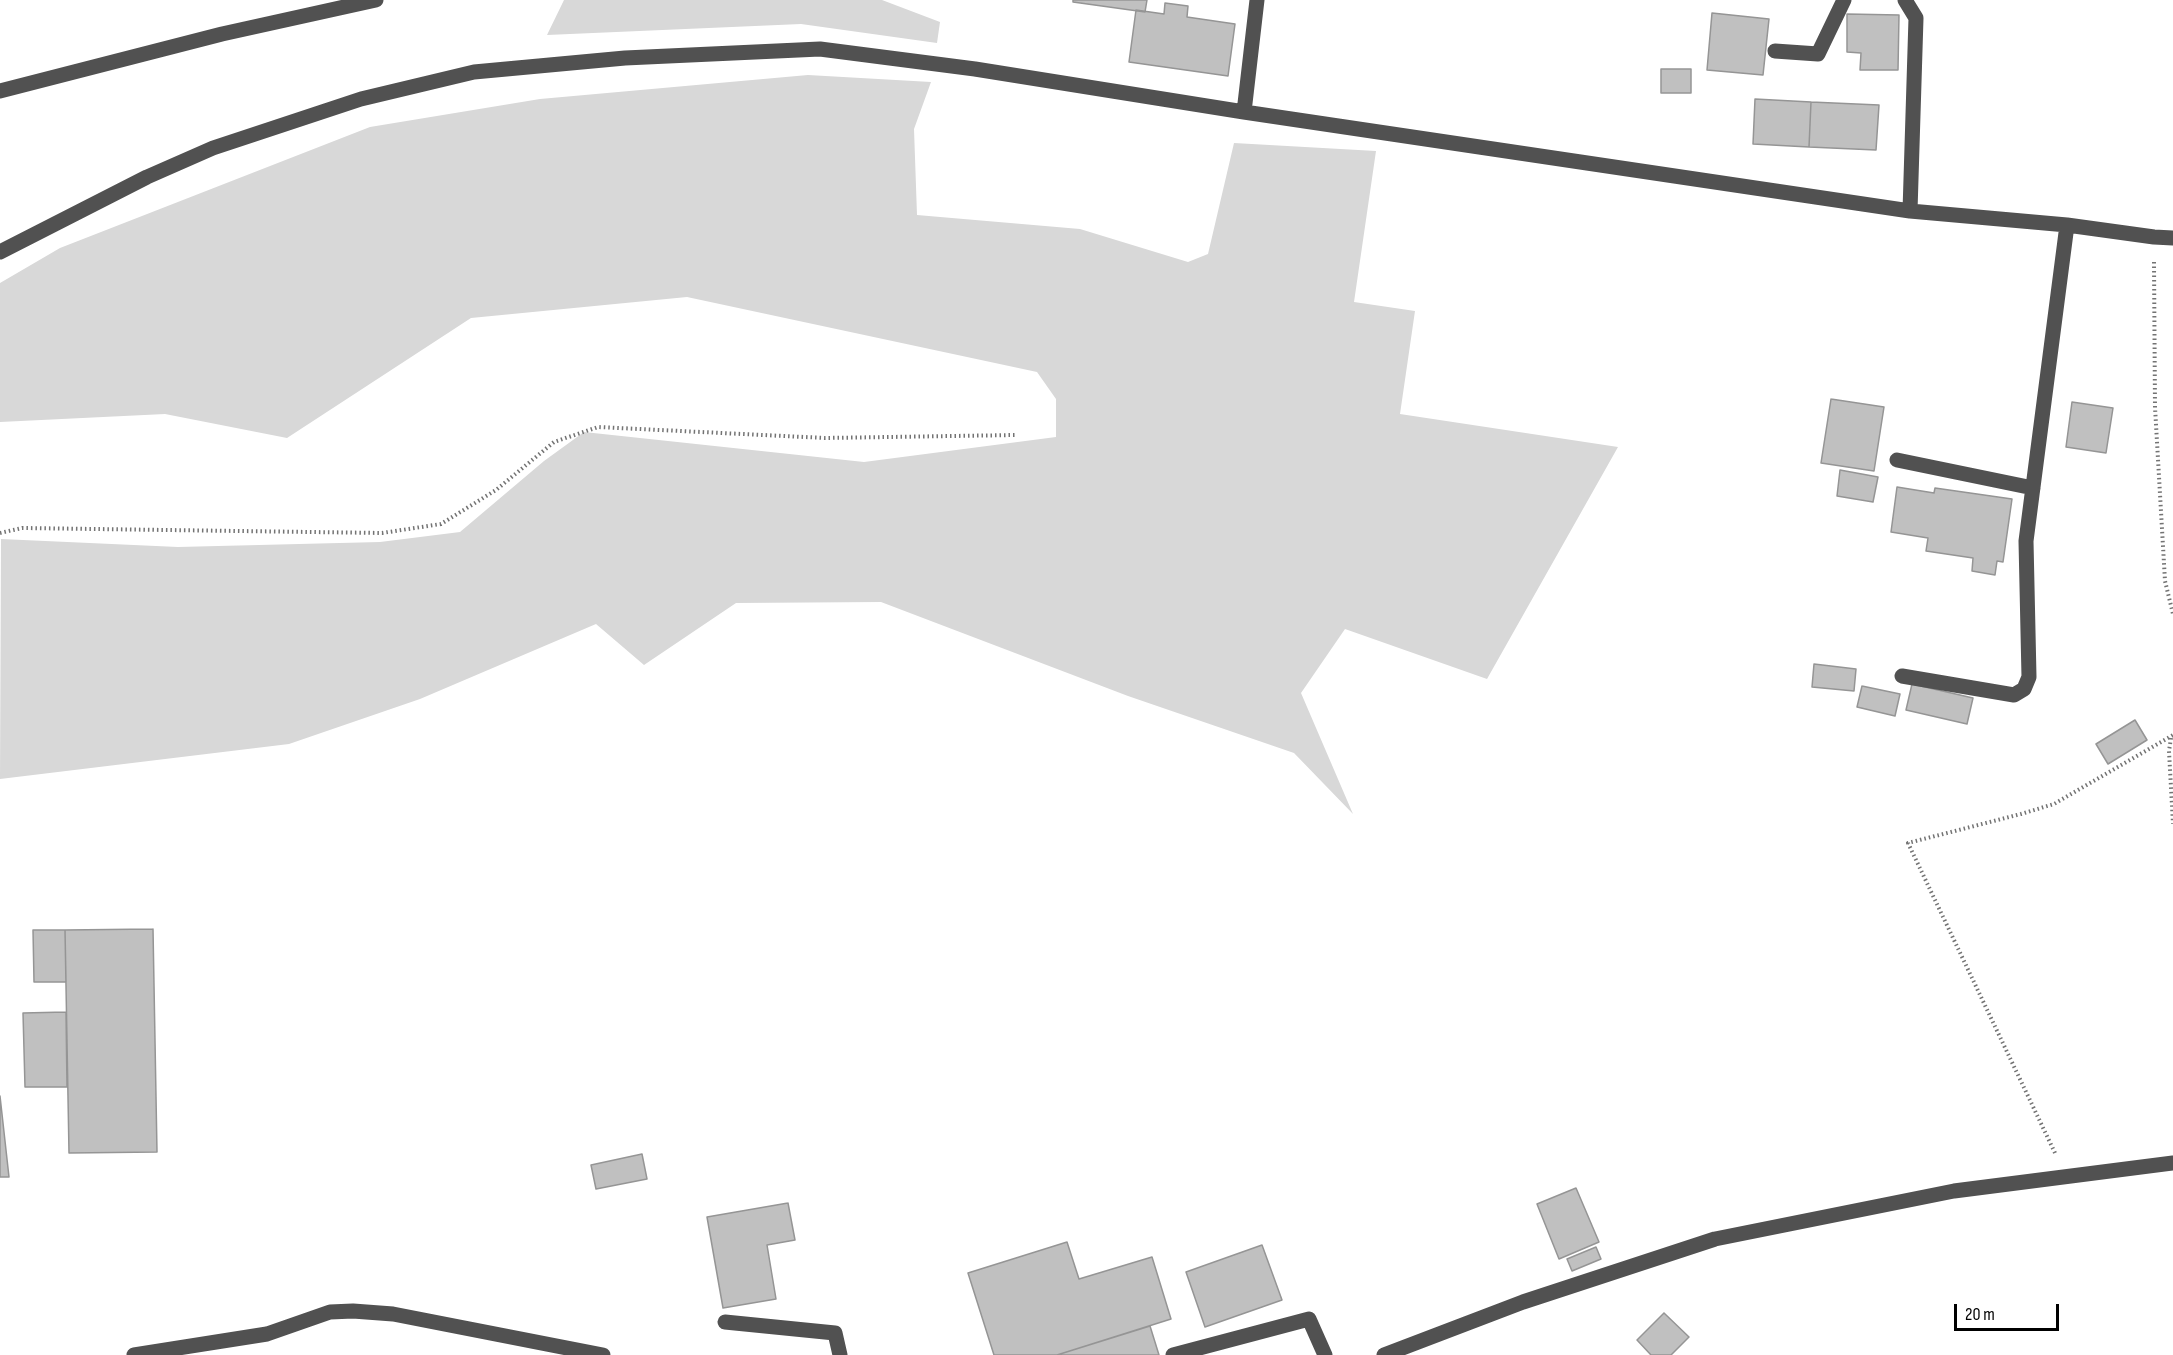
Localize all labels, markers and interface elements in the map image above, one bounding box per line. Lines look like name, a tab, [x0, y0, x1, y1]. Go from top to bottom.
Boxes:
scale bar	[1957, 1292, 2062, 1330]
text: 20 m	[1965, 1304, 1995, 1325]

